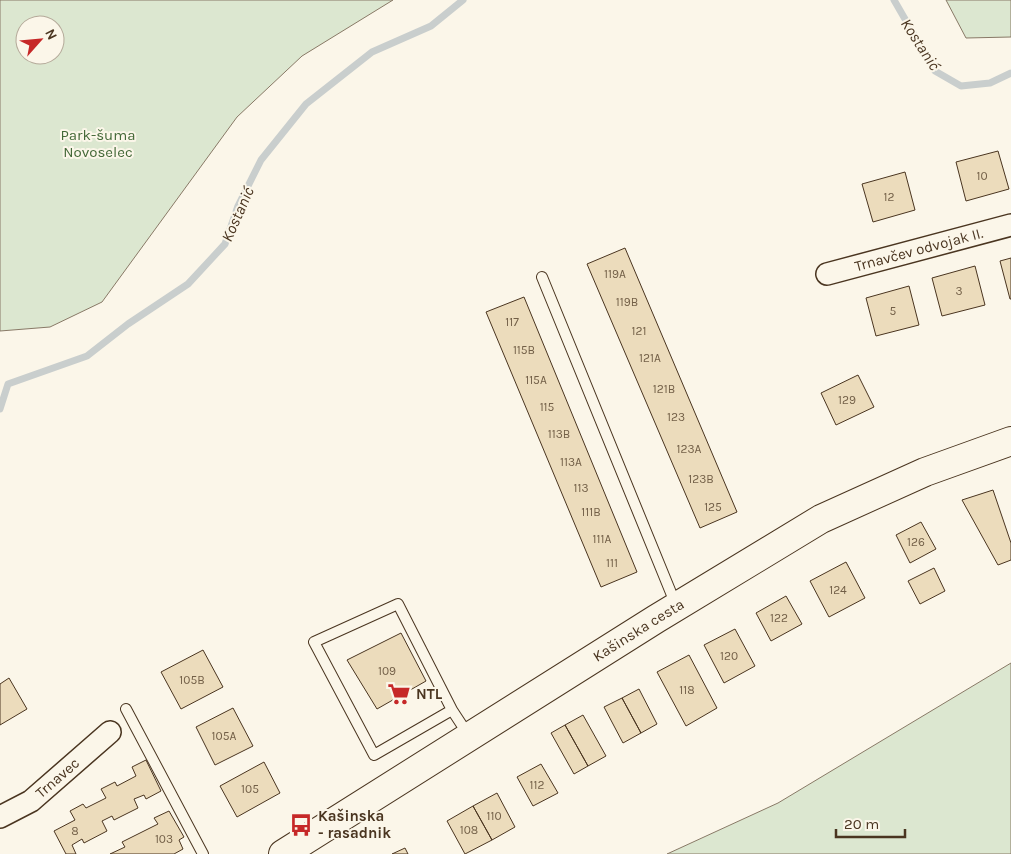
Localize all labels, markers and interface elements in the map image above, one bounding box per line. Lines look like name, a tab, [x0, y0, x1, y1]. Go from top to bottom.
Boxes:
north arrow	[15, 15, 65, 65]
water label: Kostanić	[897, 15, 945, 74]
text: N	[41, 26, 61, 43]
park label: Park-šuma Novoselec	[61, 126, 135, 161]
house number: 10	[976, 169, 988, 183]
water label: Kostanić	[217, 183, 258, 245]
house number: 12	[884, 190, 895, 204]
street label: Trnavčev odvojak II.	[853, 224, 985, 275]
house number: 119A	[604, 267, 626, 281]
house number: 3	[955, 284, 963, 298]
house number: 119B	[616, 295, 638, 309]
house number: 5	[890, 304, 897, 318]
house number: 117	[505, 315, 519, 329]
house number: 121	[632, 324, 646, 338]
house number: 115B	[513, 343, 535, 357]
house number: 121A	[639, 351, 661, 365]
house number: 115A	[525, 373, 547, 387]
house number: 121B	[653, 382, 675, 396]
house number: 129	[838, 393, 856, 407]
house number: 115	[540, 400, 555, 414]
house number: 123	[667, 410, 685, 424]
house number: 113B	[548, 427, 570, 441]
house number: 123A	[677, 442, 702, 456]
house number: 113A	[560, 455, 582, 469]
house number: 123B	[688, 472, 714, 486]
house number: 113	[573, 481, 589, 495]
house number: 125	[704, 500, 722, 514]
house number: 111B	[581, 505, 601, 519]
house number: 111A	[593, 532, 611, 546]
house number: 126	[907, 535, 925, 549]
house number: 111	[606, 556, 618, 570]
house number: 124	[829, 583, 847, 597]
street label: Kašinska cesta	[589, 595, 687, 666]
house number: 122	[770, 611, 788, 625]
house number: 120	[720, 649, 738, 663]
house number: 109	[378, 664, 396, 678]
house number: 105B	[179, 673, 205, 687]
supermarket icon: NTL	[386, 681, 412, 707]
house number: 118	[679, 683, 695, 697]
place label: NTL	[416, 685, 443, 703]
house number: 105A	[212, 729, 236, 743]
street label: Trnavec	[32, 754, 83, 802]
house number: 112	[530, 778, 544, 792]
house number: 105	[241, 782, 259, 796]
scale bar	[836, 806, 905, 838]
place label: Kašinska - rasadnik	[318, 807, 391, 842]
house number: 110	[486, 809, 502, 823]
bus stop icon: Kašinska - rasadnik	[288, 812, 314, 838]
text: 20 m	[844, 815, 879, 833]
house number: 108	[460, 823, 478, 837]
house number: 8	[71, 824, 79, 838]
house number: 103	[155, 832, 173, 846]

